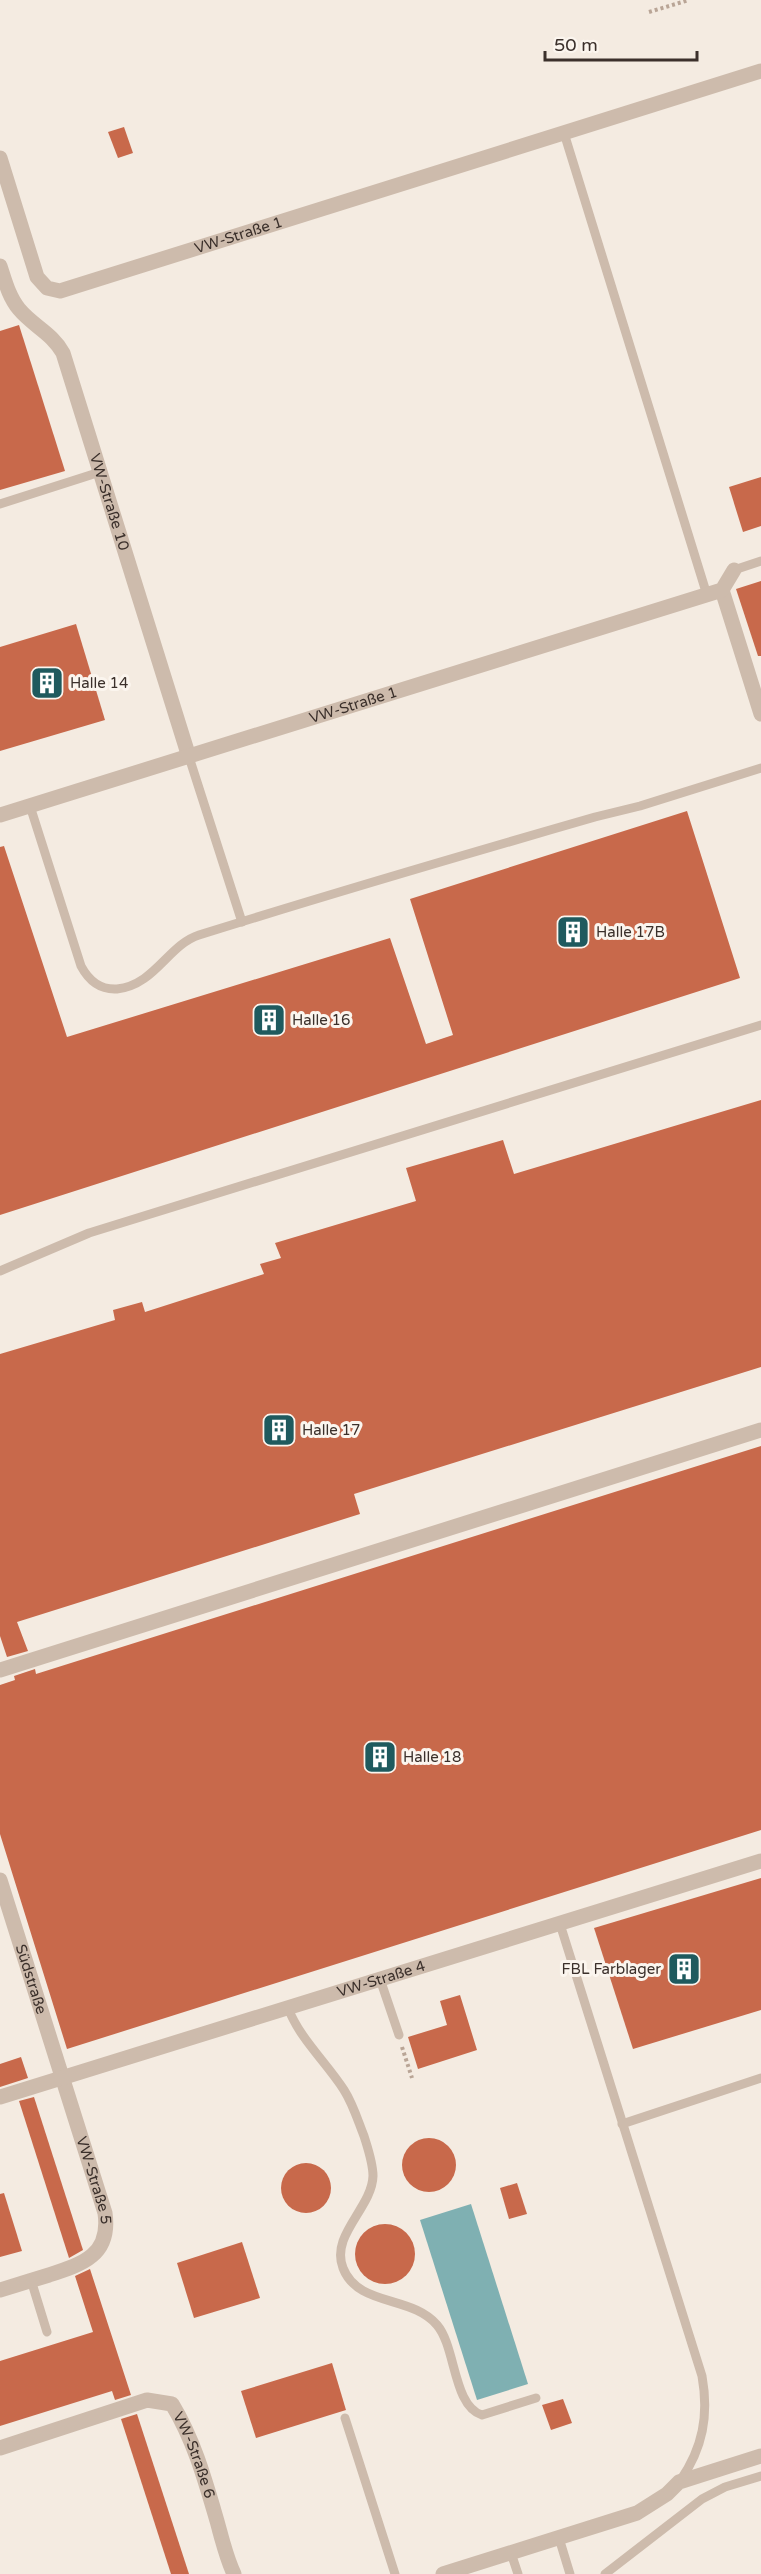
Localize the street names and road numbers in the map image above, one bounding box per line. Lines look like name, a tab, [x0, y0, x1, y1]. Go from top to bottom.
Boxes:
street label: VW-Straße 1	[192, 213, 285, 257]
street label: VW-Straße 10	[86, 451, 133, 553]
street label: VW-Straße 1	[307, 683, 399, 727]
street label: Südstraße	[12, 1942, 51, 2016]
street label: VW-Straße 4	[335, 1957, 427, 2001]
street label: VW-Straße 5	[72, 2134, 115, 2225]
street label: VW-Straße 6	[169, 2409, 219, 2500]

